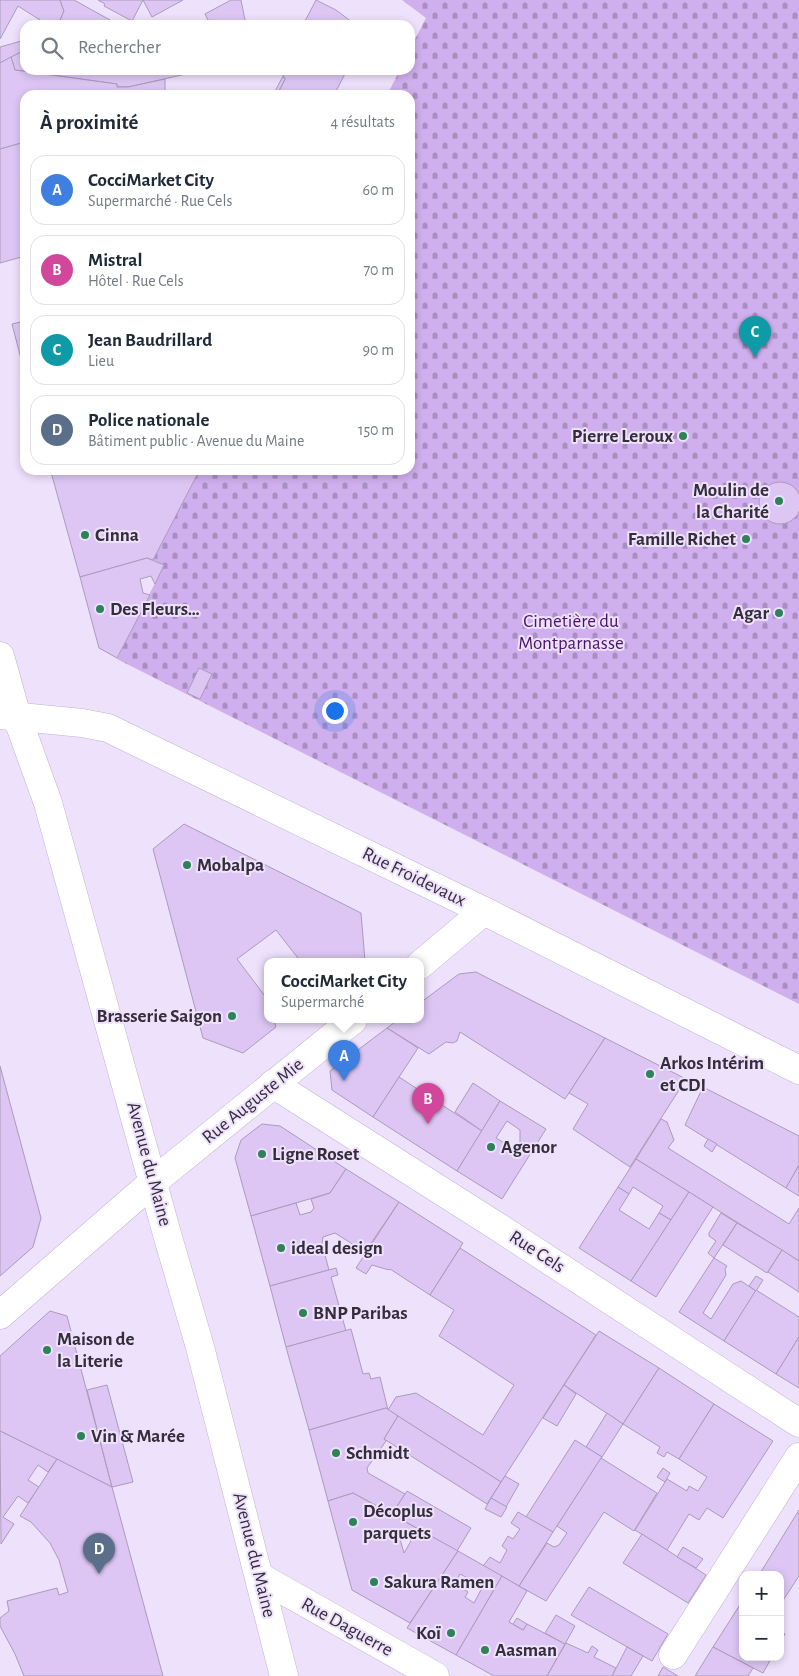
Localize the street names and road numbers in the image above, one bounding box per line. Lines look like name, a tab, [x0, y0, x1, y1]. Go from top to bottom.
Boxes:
street label: Rue Froidevaux	[359, 844, 469, 910]
street label: Rue Auguste Mie	[199, 1055, 307, 1147]
street label: Avenue du Maine	[123, 1100, 175, 1228]
street label: Rue Cels	[506, 1227, 568, 1277]
street label: Avenue du Maine	[229, 1491, 279, 1619]
street label: Rue Daguerre	[298, 1594, 396, 1660]

